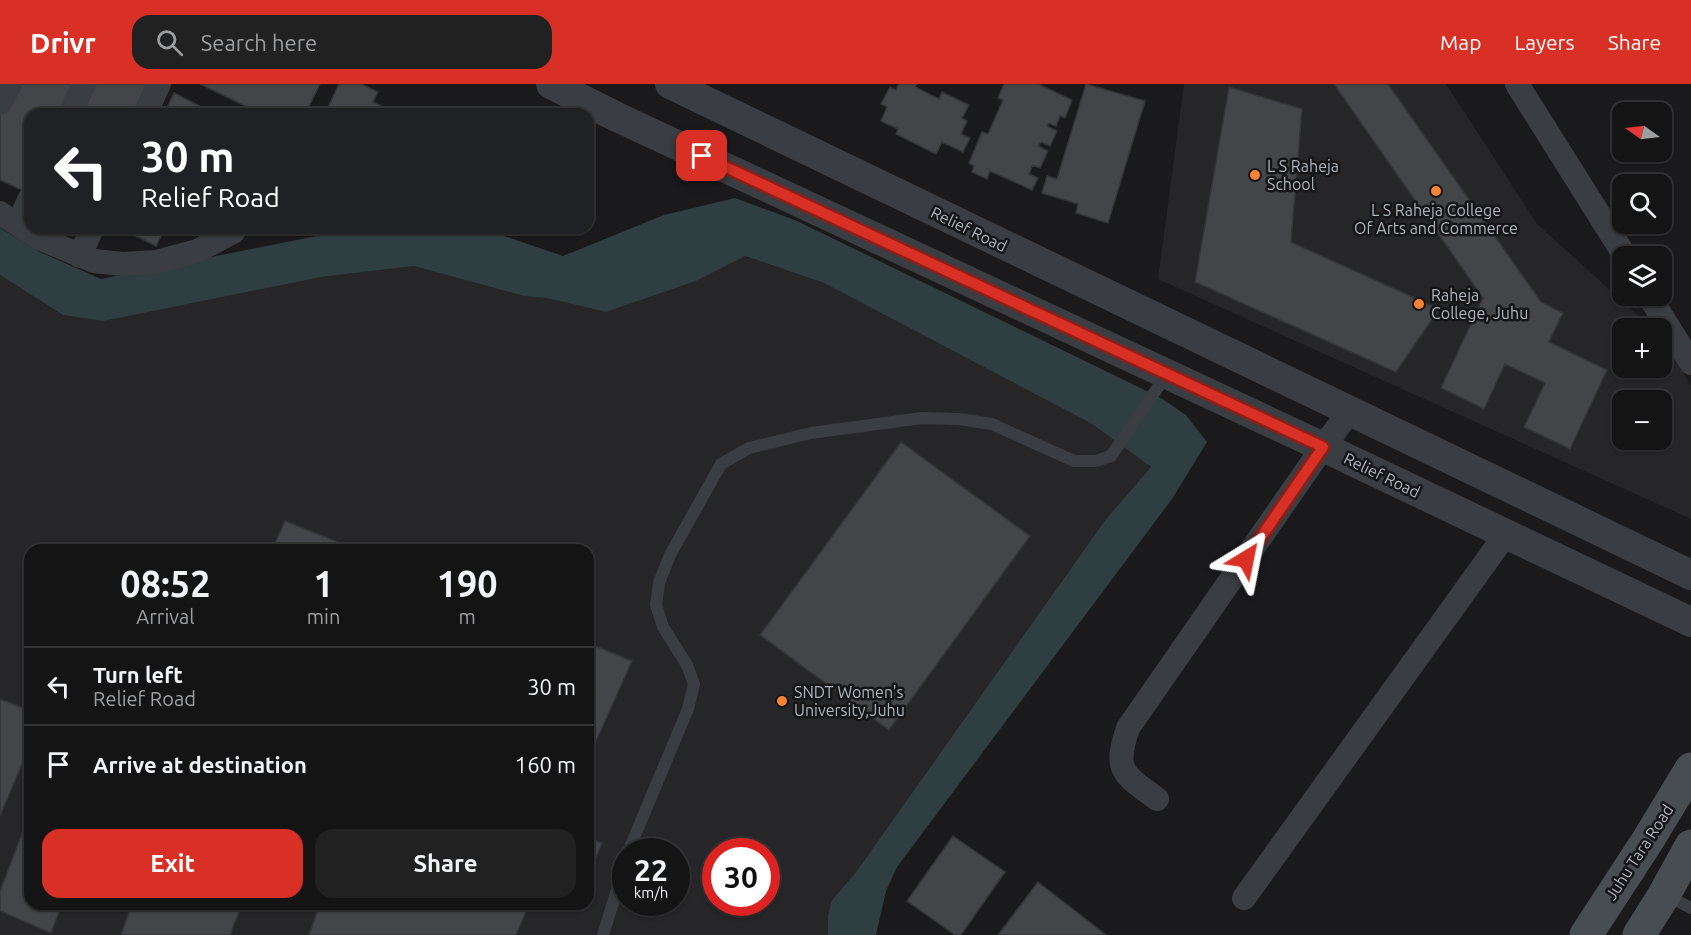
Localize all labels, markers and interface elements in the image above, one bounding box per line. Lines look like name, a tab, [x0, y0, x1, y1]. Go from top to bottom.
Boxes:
search box	[132, 15, 552, 69]
icon: search	[153, 26, 186, 59]
text: Drivr	[30, 27, 96, 58]
text: Search here	[201, 30, 317, 55]
text: Map	[1440, 30, 1481, 54]
text: Layers	[1514, 30, 1575, 54]
text: Share	[1608, 30, 1661, 54]
north arrow	[1612, 102, 1672, 162]
map controls	[1612, 102, 1672, 450]
pin	[676, 130, 727, 181]
icon: left	[42, 132, 120, 210]
text: 30 m	[141, 133, 235, 180]
icon: arrive	[685, 139, 718, 172]
place label: L S Raheja School	[1267, 157, 1339, 193]
marker: L S Raheja School	[1248, 168, 1262, 182]
button: search	[1612, 174, 1672, 234]
text: Relief Road	[141, 182, 280, 212]
marker: L S Raheja College Of Arts and Commerce	[1429, 184, 1443, 198]
place label: L S Raheja College Of Arts and Commerce	[1354, 201, 1518, 237]
street label: Relief Road	[928, 203, 1010, 255]
button: layers	[1612, 246, 1672, 306]
place label: Raheja College, Juhu	[1431, 286, 1528, 322]
marker: Raheja College, Juhu	[1412, 297, 1426, 311]
button: +	[1612, 318, 1672, 378]
button: −	[1612, 390, 1672, 450]
street label: Relief Road	[1341, 449, 1423, 501]
position arrow	[1214, 527, 1278, 591]
text: 08:52	[120, 563, 210, 604]
text: 1	[313, 563, 334, 604]
text: 190	[437, 563, 498, 604]
text: Arrival	[136, 605, 195, 628]
text: min	[307, 605, 340, 628]
text: m	[459, 605, 476, 628]
text: Turn left	[93, 662, 183, 687]
icon: left	[42, 670, 75, 703]
text: 30 m	[527, 674, 576, 699]
place label: SNDT Women's University,Juhu	[794, 683, 905, 719]
text: Relief Road	[93, 687, 196, 710]
marker: SNDT Women's University,Juhu	[775, 694, 789, 708]
icon: arrive	[42, 748, 75, 781]
text: Arrive at destination	[93, 752, 307, 777]
text: 160 m	[515, 752, 576, 777]
street label: Juhu Tara Road	[1601, 801, 1677, 903]
button: Exit	[42, 829, 303, 898]
button: Share	[315, 829, 576, 898]
speed limit sign: 30	[702, 838, 780, 916]
text: 22	[634, 853, 668, 887]
text: km/h	[634, 884, 668, 901]

